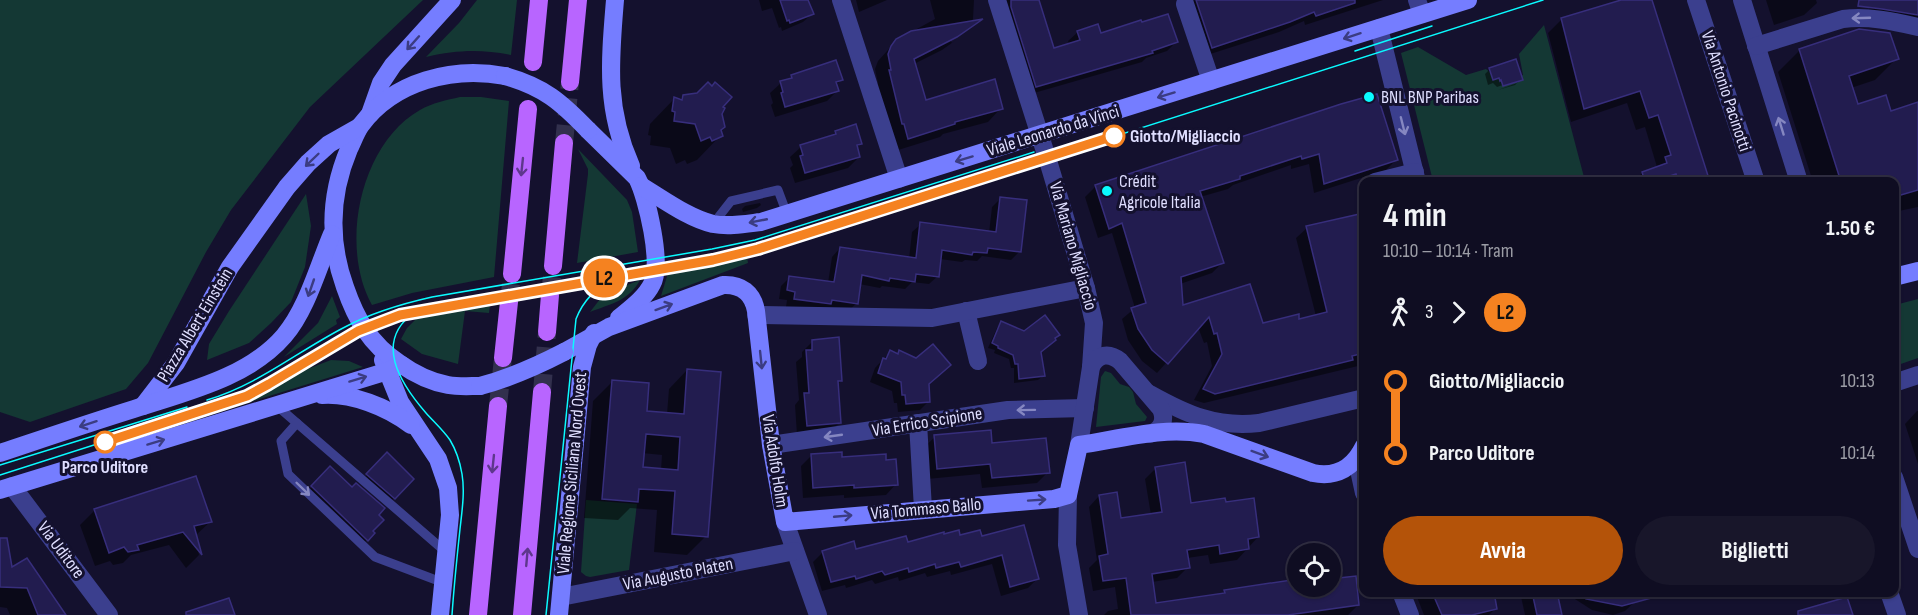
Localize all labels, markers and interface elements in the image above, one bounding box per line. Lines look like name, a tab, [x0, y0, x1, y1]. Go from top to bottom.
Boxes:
one-way arrow	[1851, 12, 1871, 24]
street label: Via Antonio Pacinotti	[1697, 28, 1755, 154]
one-way arrow	[1343, 32, 1362, 43]
one-way arrow	[406, 35, 420, 50]
place label: BNL BNP Paribas	[1381, 87, 1479, 108]
one-way arrow	[1157, 90, 1176, 101]
marker: BNL BNP Paribas	[1362, 90, 1376, 104]
street label: Viale Leonardo da Vinci	[984, 101, 1122, 161]
one-way arrow	[1398, 116, 1410, 135]
one-way arrow	[1775, 117, 1786, 136]
marker: Giotto/Migliaccio	[1103, 125, 1125, 147]
place label: Giotto/Migliaccio	[1130, 126, 1241, 147]
one-way arrow	[304, 152, 319, 167]
one-way arrow	[955, 154, 974, 165]
one-way arrow	[517, 157, 528, 176]
place label: Crédit Agricole Italia	[1118, 171, 1201, 213]
street label: Via Mariano Migliaccio	[1045, 179, 1101, 313]
marker: Crédit Agricole Italia	[1100, 184, 1114, 198]
text: 4 min	[1383, 196, 1447, 236]
text: 1.50 €	[1826, 215, 1875, 242]
one-way arrow	[749, 216, 768, 227]
text: 10:10 – 10:14 · Tram	[1383, 239, 1514, 263]
line badge: L2	[577, 258, 631, 298]
street label: Piazza Albert Einstein	[153, 264, 237, 386]
text: L2	[595, 266, 613, 291]
one-way arrow	[304, 278, 315, 297]
icon: walk	[1383, 296, 1416, 329]
icon: forward	[1442, 296, 1475, 329]
one-way arrow	[654, 300, 673, 311]
text: 3	[1425, 300, 1433, 324]
text: L2	[1496, 300, 1514, 325]
one-way arrow	[756, 350, 767, 370]
text: Giotto/Migliaccio	[1429, 368, 1564, 395]
text: 10:13	[1840, 369, 1875, 393]
street label: Viale Regione Siciliana Nord Ovest	[553, 371, 591, 575]
one-way arrow	[348, 373, 367, 384]
street label: Via Errico Scipione	[870, 403, 984, 441]
one-way arrow	[1017, 404, 1037, 415]
street label: Via Adolfo Holm	[757, 413, 793, 509]
one-way arrow	[79, 419, 98, 430]
marker: Parco Uditore	[94, 431, 116, 453]
one-way arrow	[824, 431, 844, 442]
one-way arrow	[147, 436, 166, 447]
text: Parco Uditore	[1429, 440, 1535, 467]
text: 10:14	[1840, 441, 1875, 465]
one-way arrow	[1250, 449, 1268, 460]
one-way arrow	[487, 454, 498, 474]
place label: Parco Uditore	[62, 457, 148, 478]
one-way arrow	[296, 482, 311, 496]
street label: Via Tommaso Ballo	[870, 494, 982, 524]
one-way arrow	[1027, 494, 1047, 505]
one-way arrow	[832, 510, 852, 521]
button: Avvia	[1383, 516, 1623, 585]
button: Biglietti	[1635, 516, 1875, 585]
street label: Via Uditore	[33, 517, 89, 583]
map controls	[1287, 543, 1341, 597]
button: locate	[1287, 543, 1341, 597]
one-way arrow	[522, 547, 533, 567]
street label: Via Augusto Platen	[621, 553, 735, 595]

